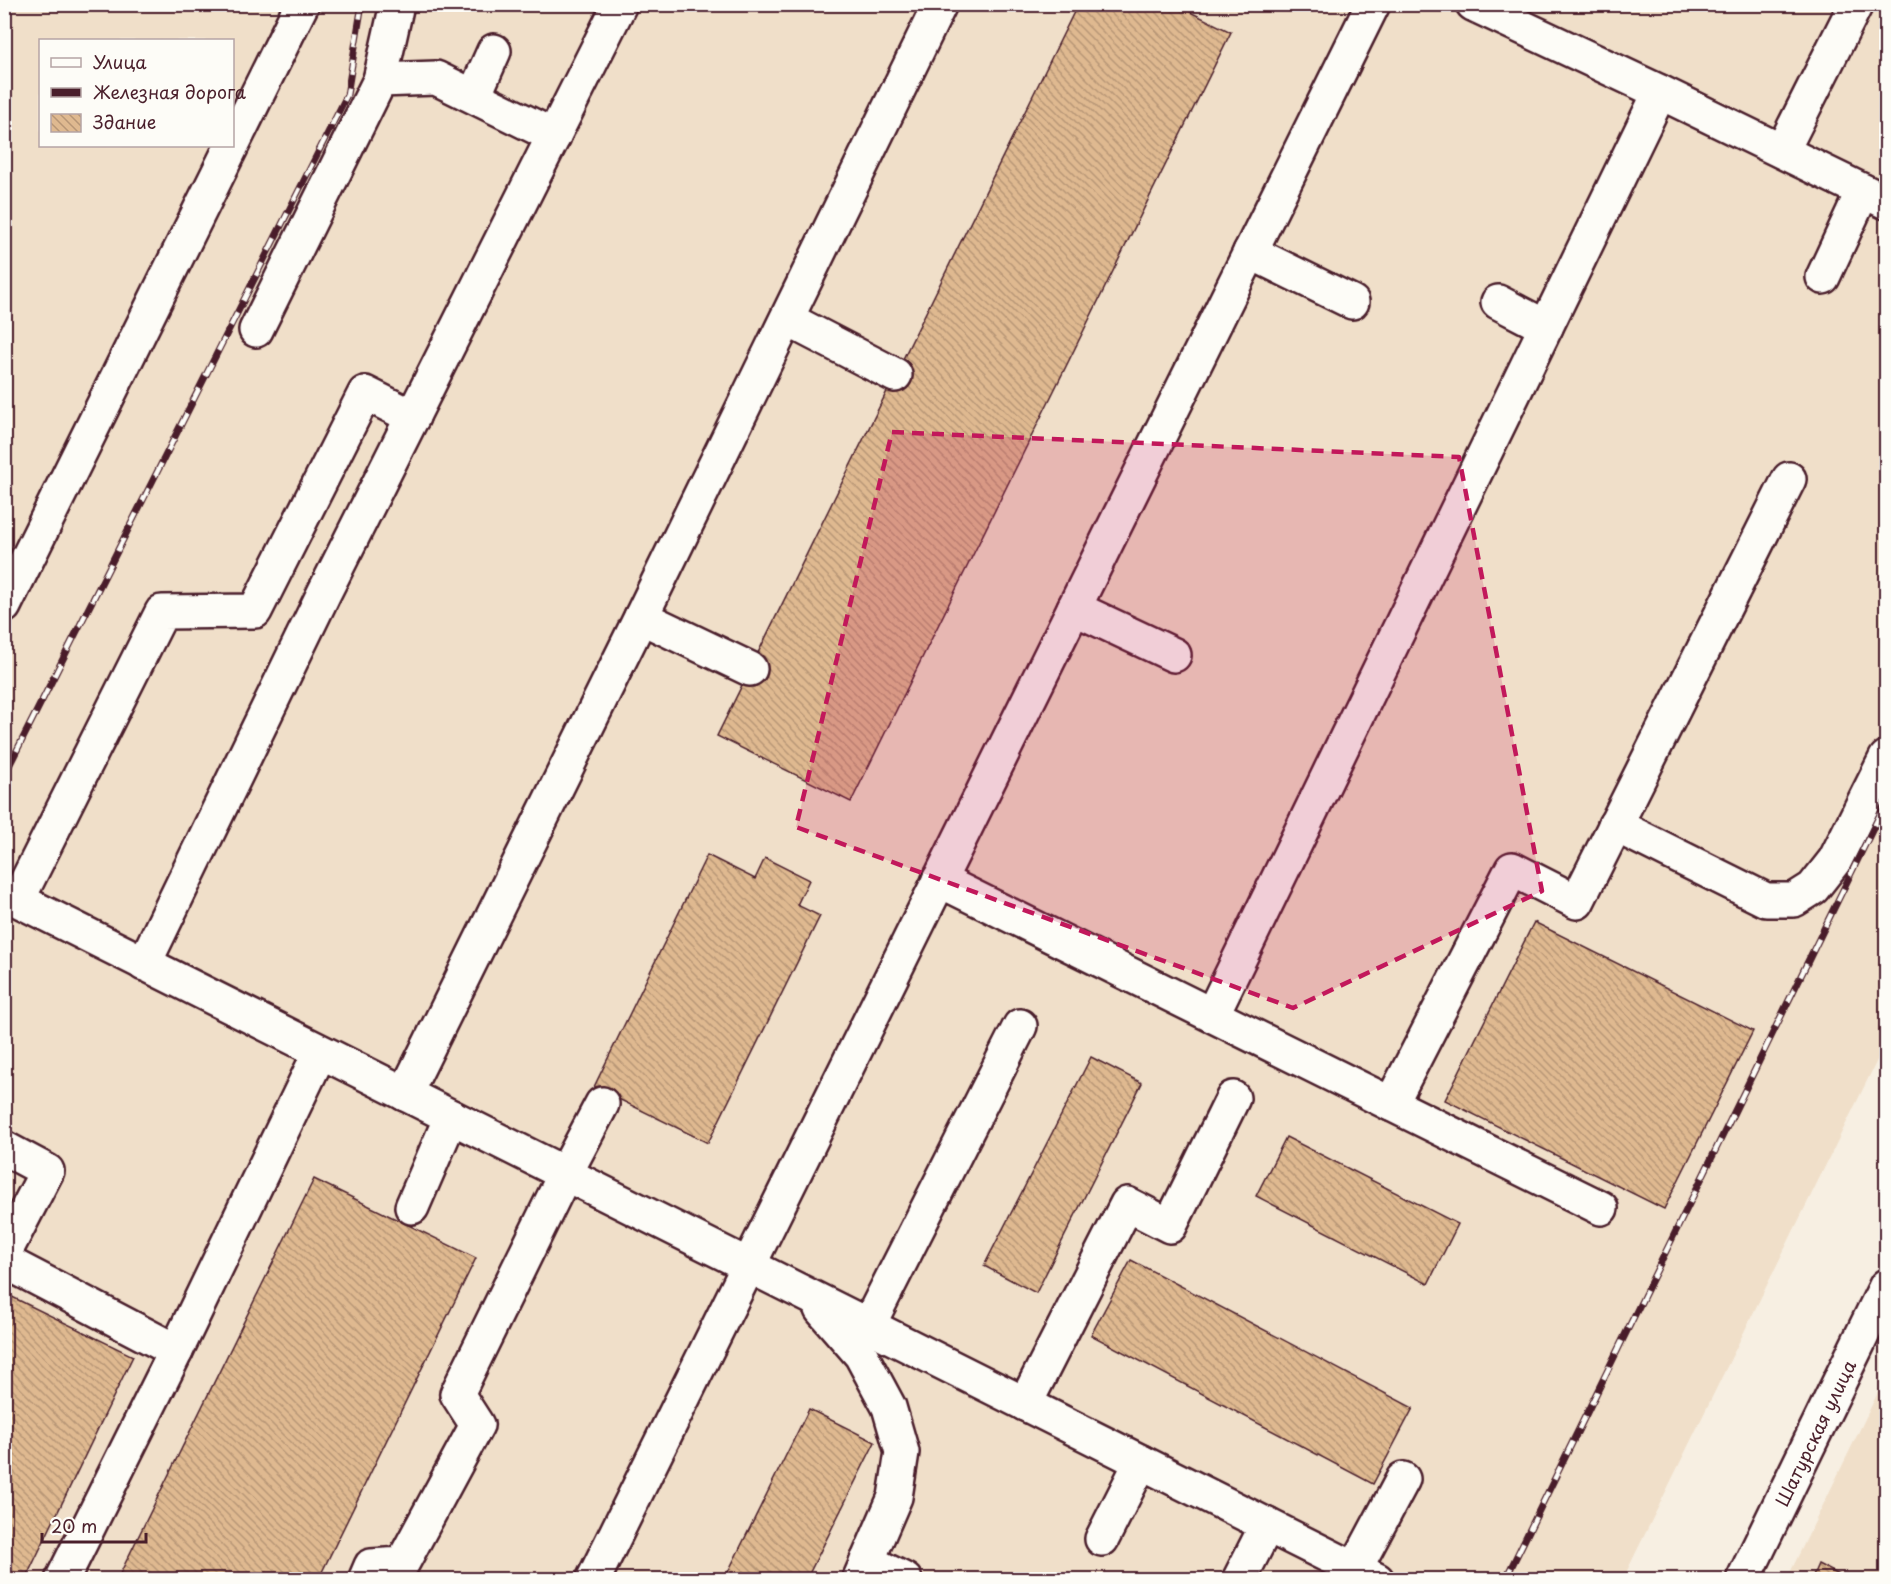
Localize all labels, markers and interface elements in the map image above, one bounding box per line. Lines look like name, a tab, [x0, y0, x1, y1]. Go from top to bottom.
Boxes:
legend	[39, 39, 234, 147]
text: Улица	[93, 48, 147, 75]
text: Железная дорога	[93, 78, 247, 105]
text: Здание	[93, 108, 156, 135]
street label: Шатурская улица	[1768, 1355, 1862, 1511]
scale bar	[42, 1506, 146, 1544]
text: 20 m	[51, 1512, 97, 1539]

